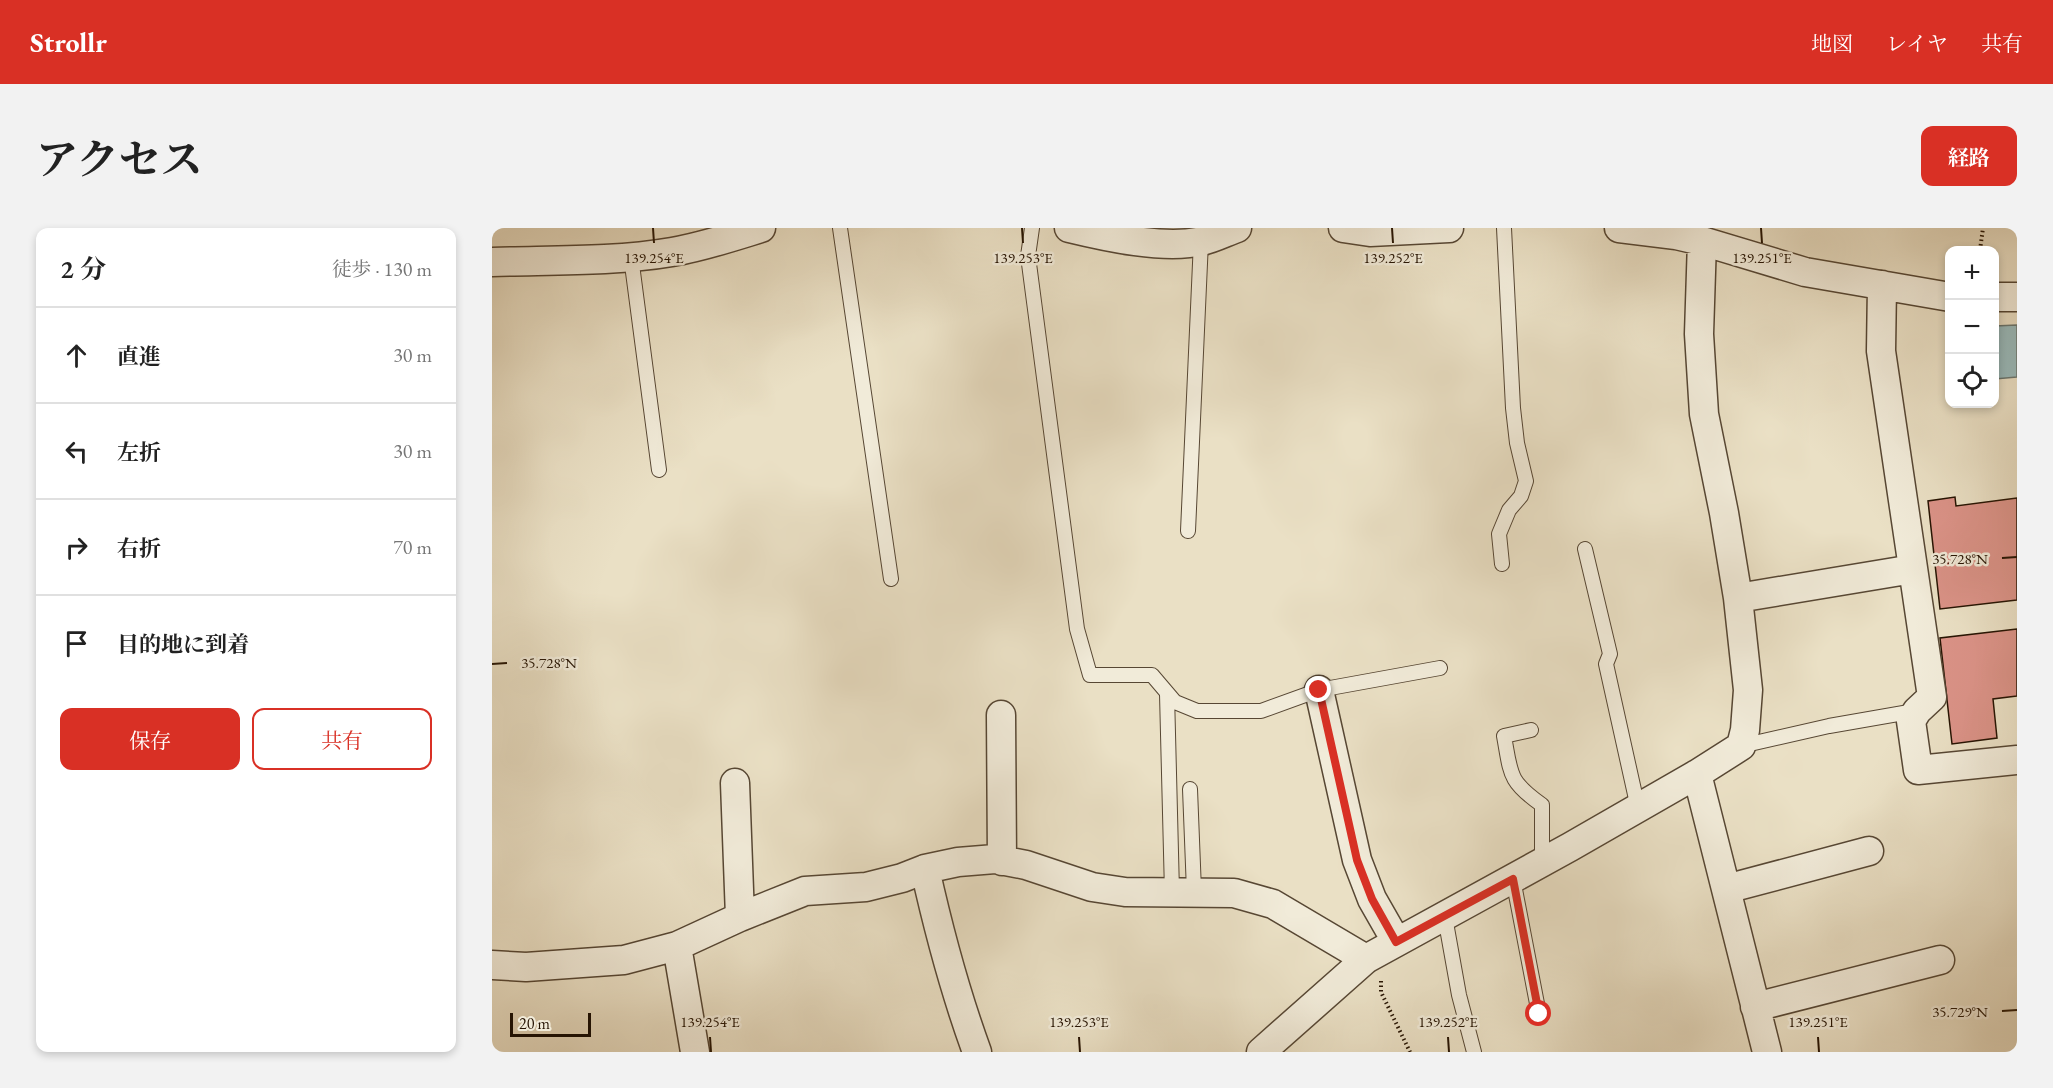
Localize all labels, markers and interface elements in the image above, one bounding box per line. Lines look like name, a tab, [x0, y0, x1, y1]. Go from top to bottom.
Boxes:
text: Strollr	[30, 24, 107, 60]
text: 地図	[1811, 30, 1853, 57]
text: レイヤ	[1886, 30, 1948, 57]
text: 共有	[1981, 30, 2023, 57]
button: 経路	[1921, 126, 2017, 186]
text: アクセス	[36, 132, 203, 187]
map controls	[1945, 246, 1999, 408]
button: +	[1945, 246, 1999, 300]
text: 139.254°E	[624, 248, 684, 267]
text: 139.253°E	[993, 248, 1053, 267]
text: 139.252°E	[1363, 248, 1423, 267]
text: 139.251°E	[1732, 248, 1792, 267]
text: 2 分	[60, 252, 106, 286]
text: 徒歩 · 130 m	[332, 256, 432, 282]
button: −	[1945, 300, 1999, 354]
icon: ahead	[60, 339, 93, 372]
text: 直進	[117, 342, 161, 371]
text: 30 m	[393, 342, 432, 368]
button: locate	[1945, 354, 1999, 408]
icon: left	[60, 435, 93, 468]
text: 左折	[117, 438, 161, 467]
text: 30 m	[393, 438, 432, 464]
icon: right	[60, 531, 93, 564]
text: 右折	[117, 534, 161, 563]
text: 70 m	[393, 534, 432, 560]
text: 35.728°N	[1932, 549, 1988, 568]
icon: arrive	[60, 627, 93, 660]
text: 目的地に到着	[117, 630, 249, 659]
text: 35.728°N	[521, 653, 577, 672]
route end	[1305, 676, 1331, 702]
button: 保存	[60, 708, 240, 770]
button: 共有	[252, 708, 432, 770]
route start	[1525, 1000, 1551, 1026]
text: 35.729°N	[1932, 1002, 1988, 1021]
scale bar	[510, 1010, 591, 1038]
text: 139.254°E	[680, 1012, 740, 1031]
text: 139.253°E	[1049, 1012, 1109, 1031]
text: 139.252°E	[1418, 1012, 1478, 1031]
text: 139.251°E	[1788, 1012, 1848, 1031]
text: 20 m	[519, 1013, 550, 1034]

